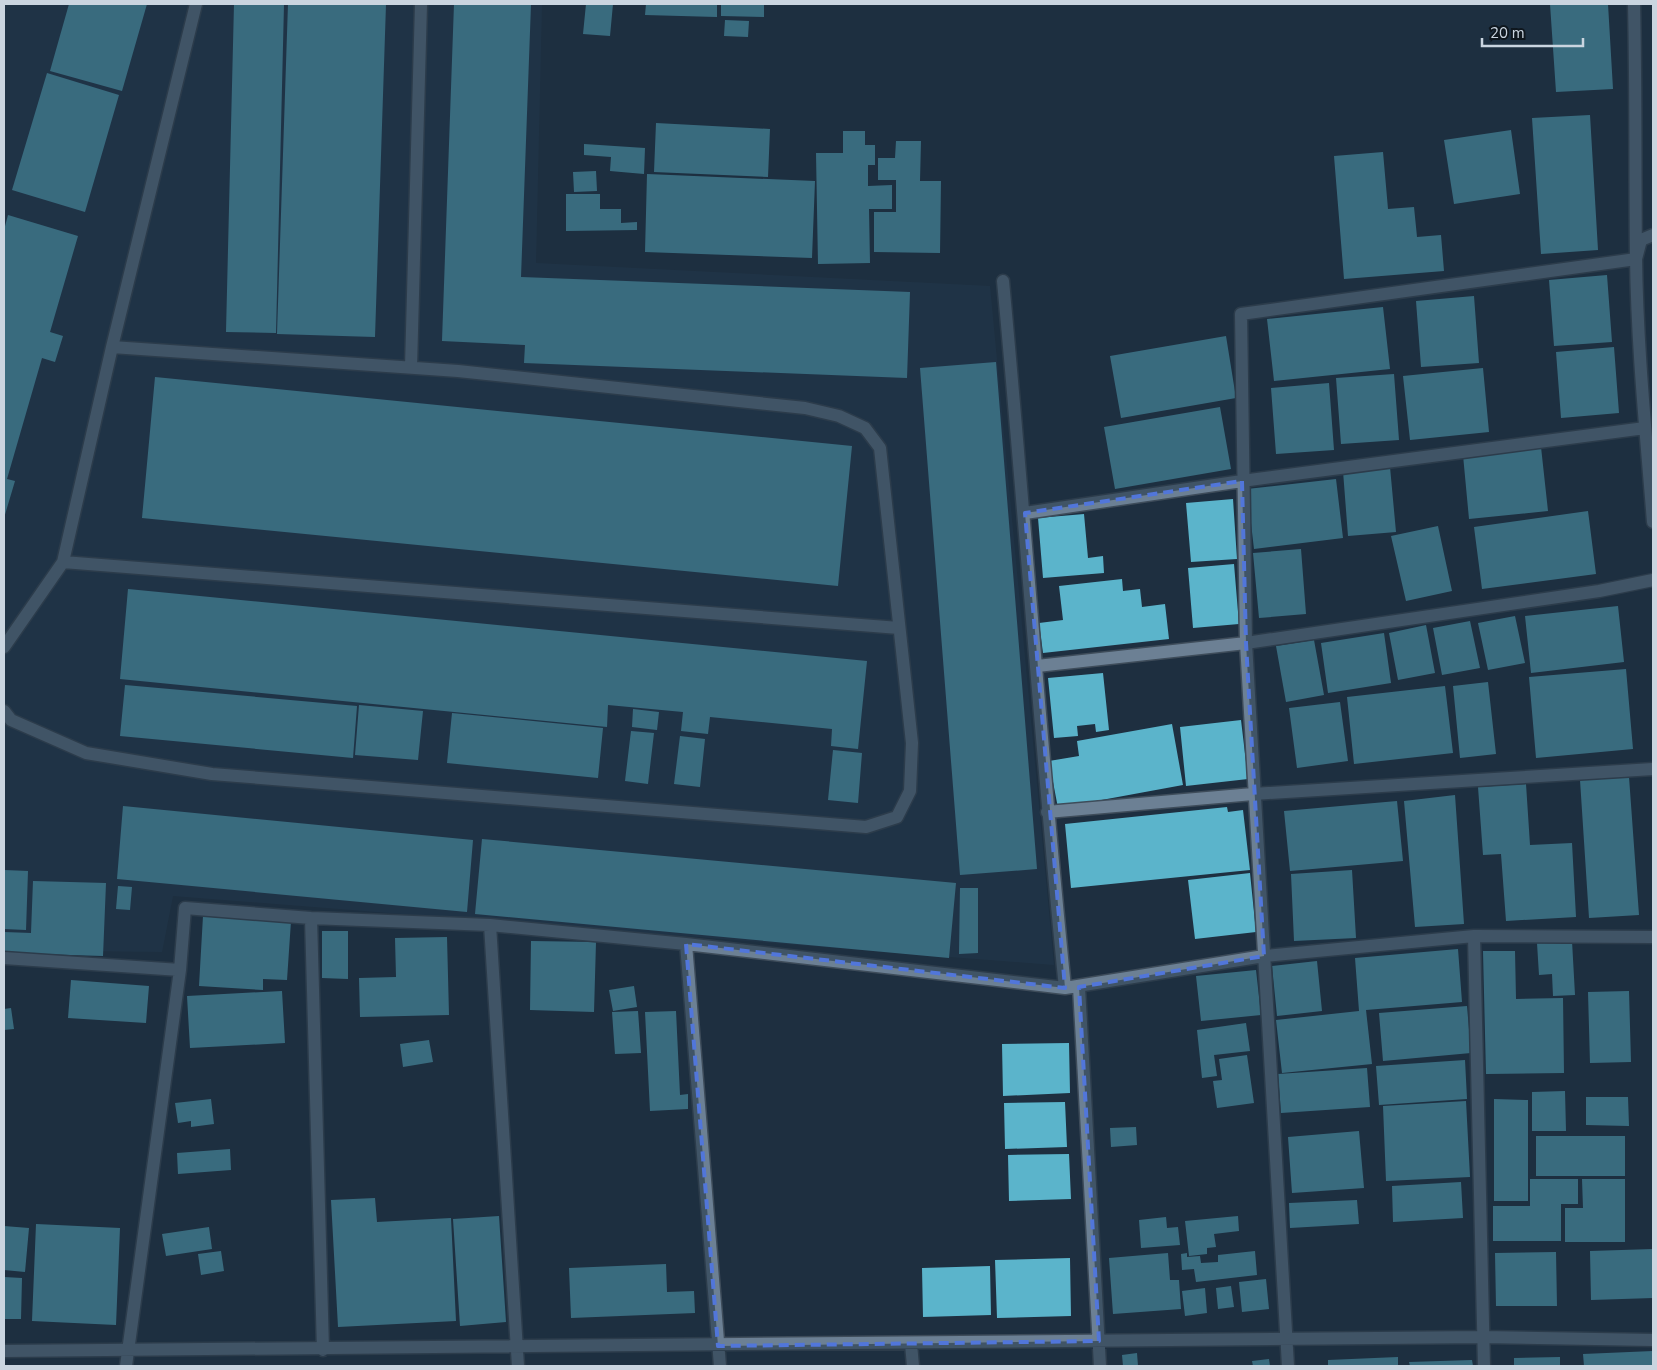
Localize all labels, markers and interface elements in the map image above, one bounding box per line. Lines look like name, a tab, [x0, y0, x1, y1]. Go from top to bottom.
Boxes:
scale bar	[1482, 15, 1583, 47]
text: 20 m	[1490, 23, 1525, 43]

